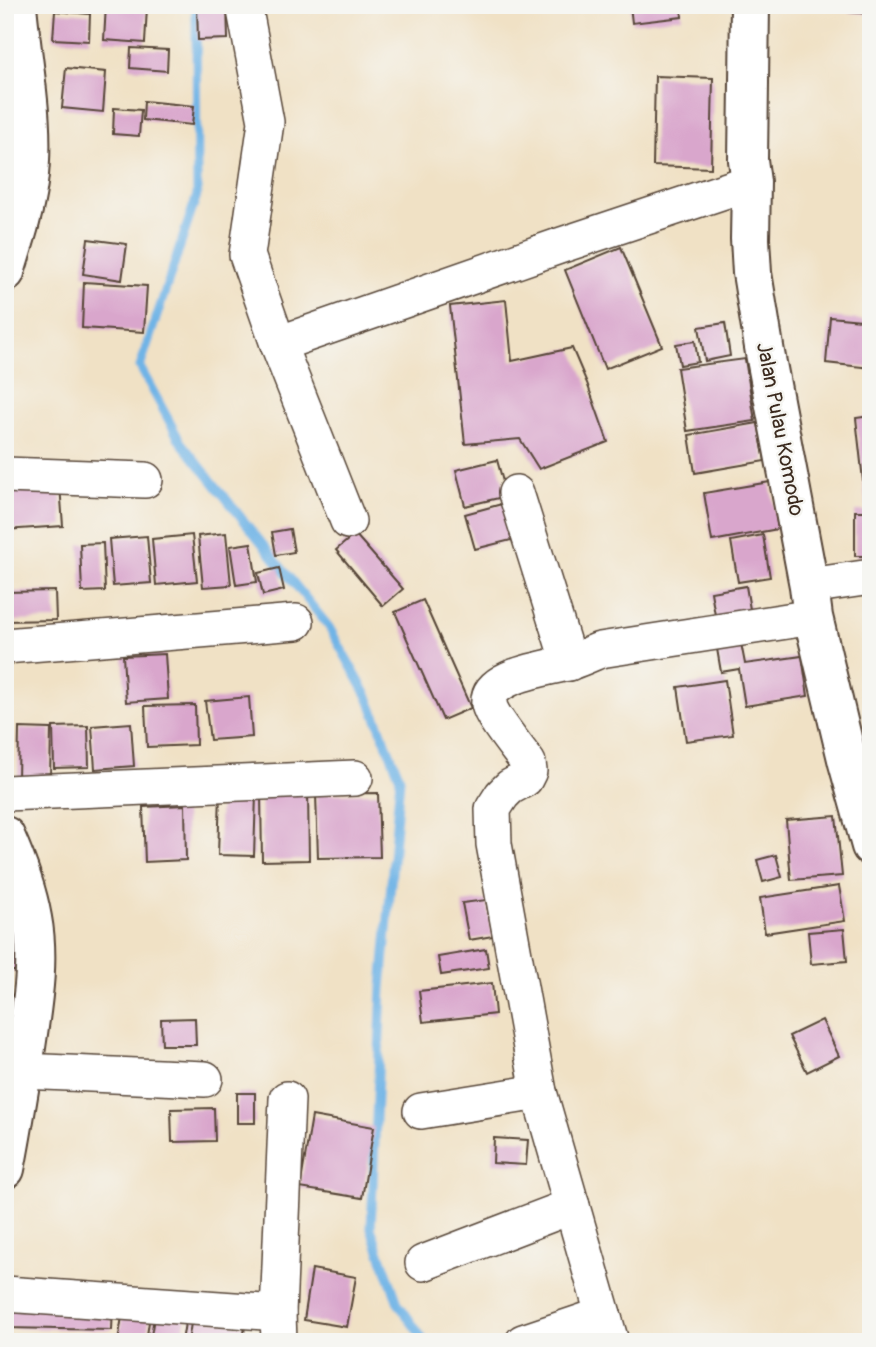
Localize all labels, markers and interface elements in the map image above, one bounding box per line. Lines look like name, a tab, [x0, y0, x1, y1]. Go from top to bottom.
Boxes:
street label: Jalan Pulau Komodo	[750, 340, 810, 518]

